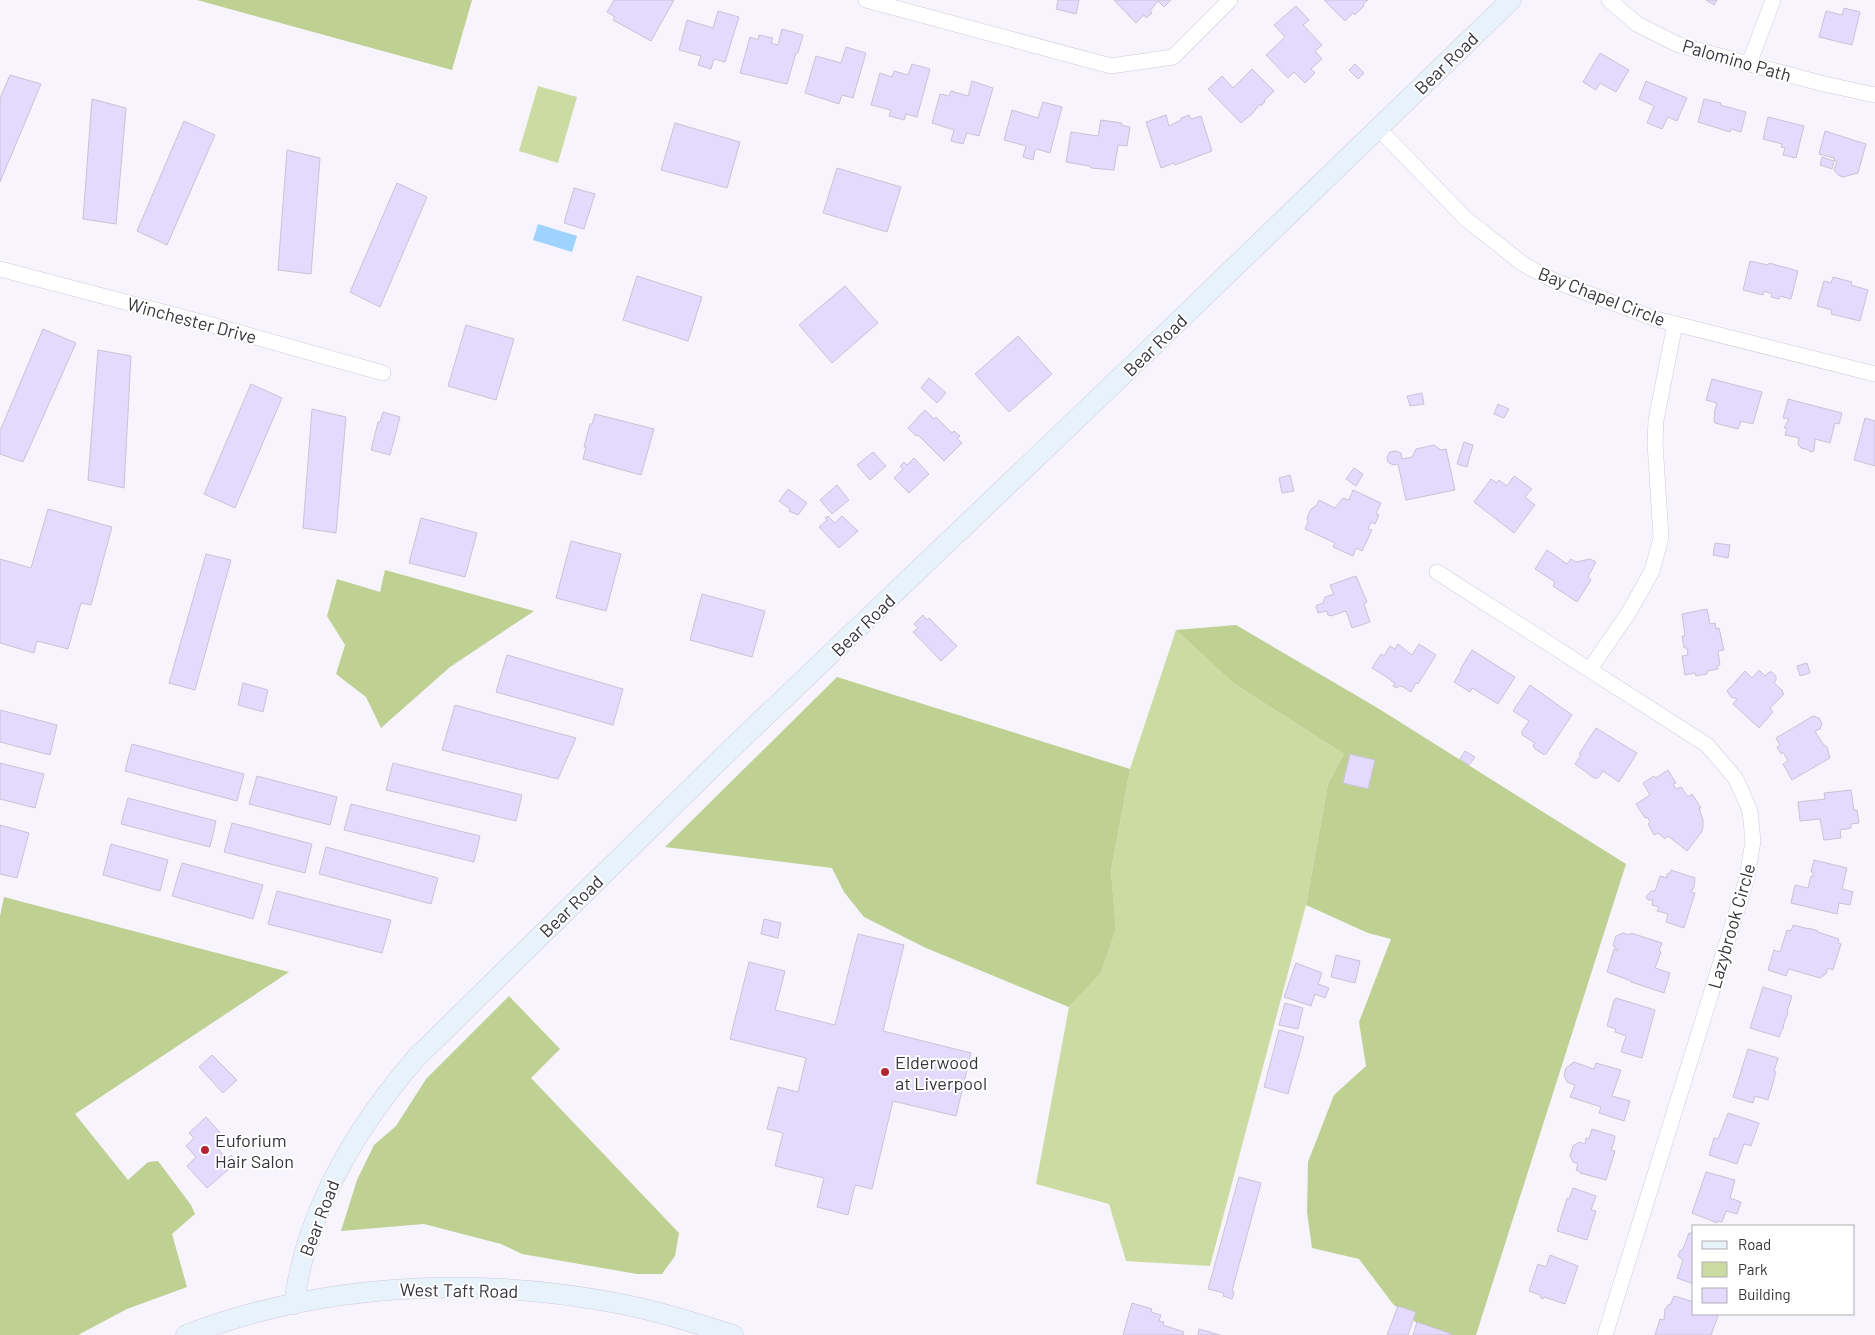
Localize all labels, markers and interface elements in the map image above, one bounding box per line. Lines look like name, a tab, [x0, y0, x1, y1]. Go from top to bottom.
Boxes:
street label: Bear Road	[1410, 27, 1482, 99]
street label: Palomino Path	[1680, 34, 1794, 86]
street label: Bay Chapel Circle	[1535, 262, 1669, 330]
street label: Winchester Drive	[125, 292, 259, 348]
street label: Bear Road	[1119, 309, 1191, 381]
street label: Bear Road	[827, 589, 899, 661]
street label: Lazybrook Circle	[1703, 861, 1759, 991]
street label: Bear Road	[535, 870, 607, 942]
place label: Elderwood at Liverpool	[895, 1051, 987, 1094]
marker: Elderwood at Liverpool	[879, 1066, 891, 1078]
place label: Euforium Hair Salon	[215, 1129, 294, 1172]
marker: Euforium Hair Salon	[199, 1144, 211, 1156]
street label: Bear Road	[294, 1177, 344, 1259]
legend	[1692, 1225, 1855, 1315]
text: Road	[1738, 1235, 1771, 1253]
text: Park	[1738, 1260, 1768, 1278]
street label: West Taft Road	[400, 1278, 518, 1302]
text: Building	[1738, 1285, 1791, 1303]

